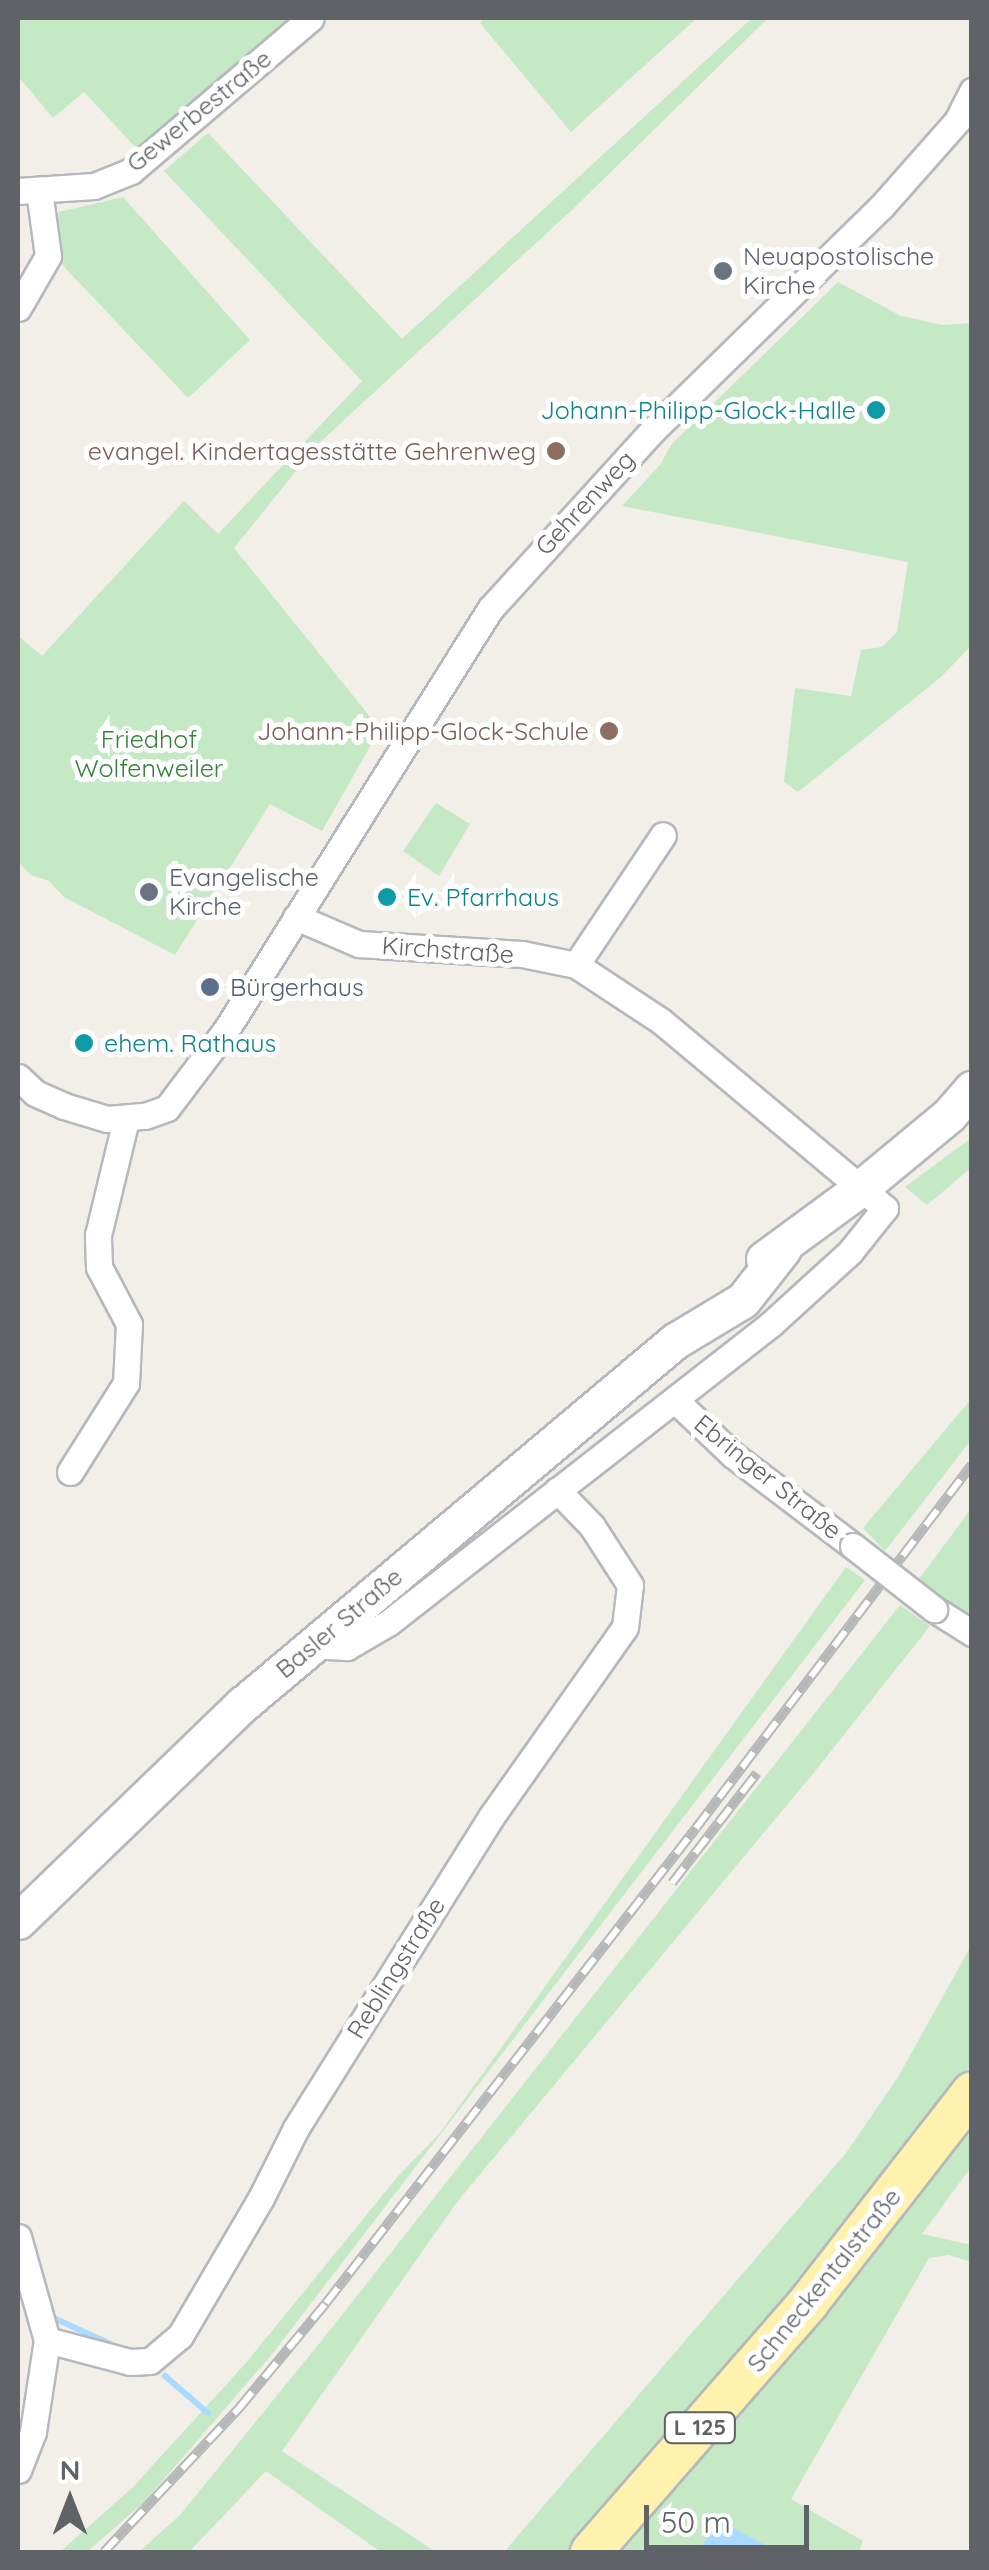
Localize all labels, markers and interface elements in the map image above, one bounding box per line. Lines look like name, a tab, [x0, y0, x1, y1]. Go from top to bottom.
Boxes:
street label: Gewerbestraße	[121, 44, 277, 178]
place label: Neuapostolische Kirche	[743, 242, 934, 301]
marker: Neuapostolische Kirche	[712, 260, 734, 282]
place label: Johann-Philipp-Glock-Halle	[540, 395, 856, 425]
marker: Johann-Philipp-Glock-Halle	[865, 399, 887, 421]
place label: evangel. Kindertagesstätte Gehrenweg	[88, 436, 536, 466]
marker: evangel. Kindertagesstätte Gehrenweg	[545, 440, 567, 462]
street label: Gehrenweg	[529, 445, 641, 561]
place label: Johann-Philipp-Glock-Schule	[257, 716, 589, 746]
marker: Johann-Philipp-Glock-Schule	[598, 720, 620, 742]
park label: Friedhof Wolfenweiler	[75, 725, 223, 784]
place label: Evangelische Kirche	[169, 863, 319, 922]
marker: Evangelische Kirche	[138, 881, 160, 903]
place label: Ev. Pfarrhaus	[407, 882, 559, 912]
marker: Ev. Pfarrhaus	[376, 886, 398, 908]
street label: Kirchstraße	[381, 930, 515, 970]
place label: Bürgerhaus	[230, 972, 364, 1002]
marker: Bürgerhaus	[199, 976, 221, 998]
place label: ehem. Rathaus	[104, 1028, 276, 1058]
marker: ehem. Rathaus	[73, 1032, 95, 1054]
street label: Ebringer Straße	[688, 1408, 848, 1546]
street label: Basler Straße	[270, 1562, 408, 1684]
street label: Reblingstraße	[341, 1892, 451, 2044]
street label: Schneckentalstraße	[741, 2182, 907, 2378]
road number: L 125	[662, 2411, 738, 2445]
north arrow	[20, 2450, 120, 2550]
text: N	[60, 2452, 80, 2487]
scale bar	[649, 2485, 814, 2547]
text: 50 m	[661, 2503, 731, 2541]

